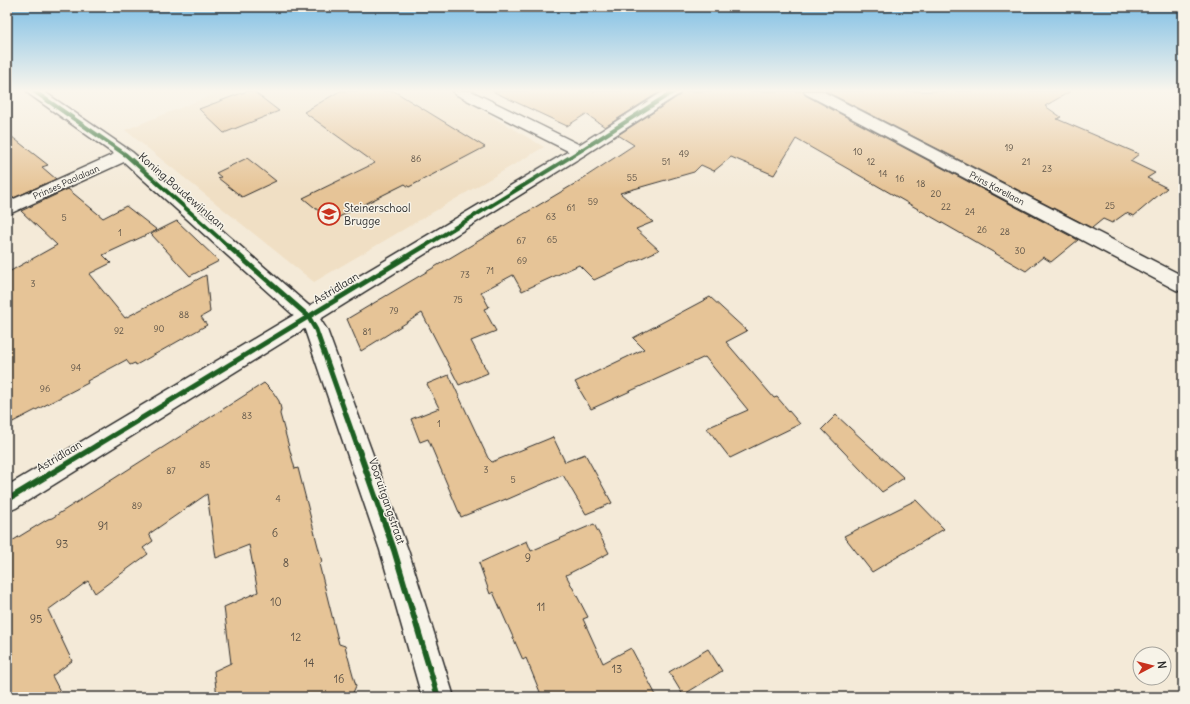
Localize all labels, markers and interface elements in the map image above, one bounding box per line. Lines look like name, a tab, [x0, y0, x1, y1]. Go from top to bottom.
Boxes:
house number: 19	[1005, 142, 1013, 153]
house number: 10	[853, 146, 863, 157]
house number: 49	[679, 148, 689, 159]
street label: Koning Boudewijnlaan	[136, 150, 228, 232]
house number: 86	[411, 153, 421, 164]
house number: 51	[662, 156, 670, 167]
house number: 12	[867, 156, 875, 167]
house number: 21	[1022, 156, 1030, 167]
street label: Prinses Paolalaan	[31, 162, 101, 202]
house number: 23	[1042, 163, 1052, 174]
house number: 14	[879, 168, 887, 179]
street label: Prins Karellaan	[968, 169, 1026, 207]
house number: 55	[627, 172, 637, 183]
house number: 16	[896, 173, 904, 184]
house number: 18	[917, 178, 925, 189]
house number: 20	[931, 188, 942, 199]
house number: 59	[588, 196, 598, 207]
house number: 25	[1105, 200, 1115, 211]
school or university icon: Steinerschool Brugge	[316, 201, 342, 227]
place label: Steinerschool Brugge	[344, 201, 410, 228]
house number: 22	[941, 201, 951, 212]
house number: 61	[567, 202, 575, 213]
house number: 24	[965, 206, 975, 217]
house number: 63	[546, 211, 556, 222]
house number: 5	[61, 212, 67, 223]
house number: 26	[977, 224, 987, 235]
house number: 28	[1000, 226, 1010, 237]
house number: 1	[118, 227, 122, 238]
house number: 65	[547, 234, 557, 245]
house number: 67	[516, 235, 526, 246]
house number: 30	[1014, 245, 1026, 256]
house number: 69	[517, 255, 527, 266]
house number: 71	[486, 265, 494, 276]
street label: Astridlaan	[311, 269, 361, 307]
house number: 73	[460, 269, 470, 280]
house number: 3	[30, 278, 36, 289]
house number: 75	[453, 294, 463, 305]
house number: 79	[389, 305, 399, 316]
house number: 88	[179, 309, 189, 320]
house number: 90	[153, 323, 165, 334]
house number: 92	[114, 325, 124, 336]
house number: 81	[363, 326, 371, 337]
house number: 94	[71, 362, 81, 373]
house number: 96	[40, 383, 50, 394]
house number: 83	[242, 410, 252, 421]
house number: 1	[437, 418, 441, 429]
street label: Astridlaan	[34, 437, 84, 475]
street label: Vooruitgangstraat	[366, 456, 408, 546]
house number: 85	[200, 459, 210, 470]
house number: 3	[483, 464, 489, 475]
house number: 87	[166, 465, 176, 476]
house number: 5	[510, 474, 516, 485]
house number: 4	[275, 493, 281, 504]
house number: 89	[132, 500, 142, 511]
house number: 91	[98, 519, 108, 533]
house number: 6	[272, 526, 278, 540]
house number: 93	[56, 537, 68, 551]
house number: 9	[525, 551, 531, 565]
house number: 8	[283, 556, 289, 570]
house number: 10	[270, 595, 282, 609]
house number: 11	[537, 600, 545, 614]
house number: 95	[30, 612, 42, 626]
house number: 12	[291, 630, 301, 644]
north arrow	[1132, 646, 1172, 686]
house number: 14	[304, 656, 314, 670]
text: N	[1155, 660, 1169, 669]
house number: 13	[612, 662, 622, 676]
house number: 16	[334, 672, 344, 686]

